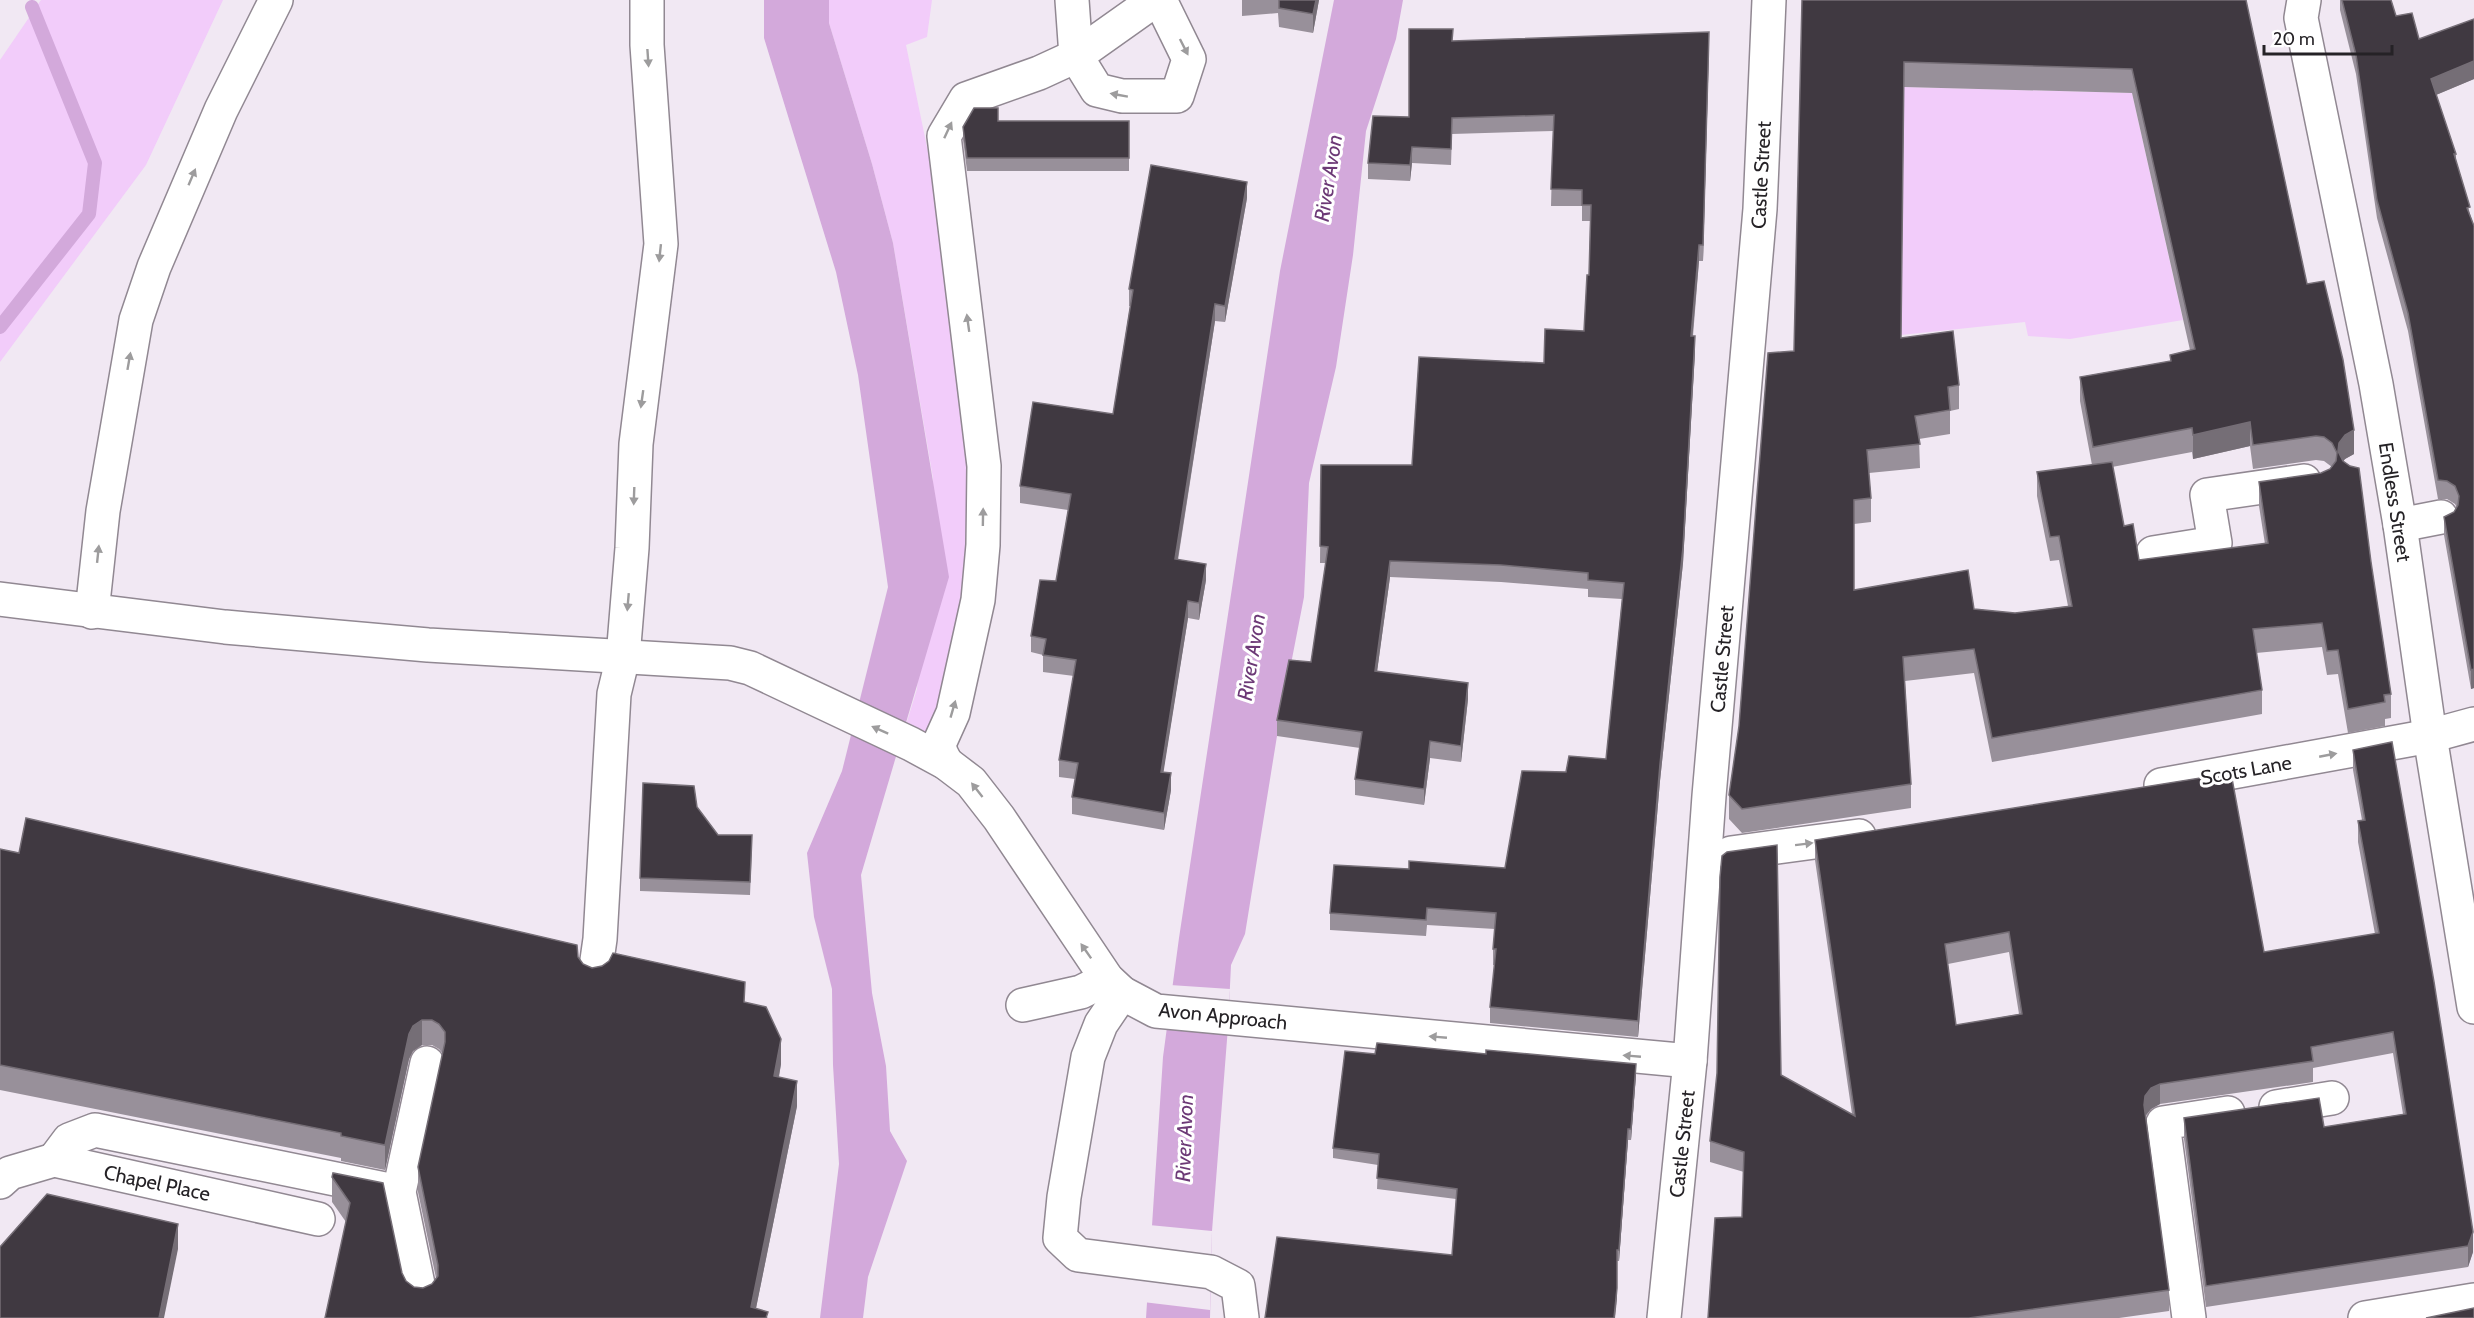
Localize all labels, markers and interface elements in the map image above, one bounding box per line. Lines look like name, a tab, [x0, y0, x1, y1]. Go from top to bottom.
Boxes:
scale bar	[2264, 18, 2392, 56]
text: 20 m	[2273, 28, 2315, 50]
one-way arrow	[1178, 38, 1188, 56]
one-way arrow	[644, 49, 653, 68]
one-way arrow	[1109, 90, 1128, 99]
street label: Castle Street	[1746, 120, 1776, 229]
one-way arrow	[944, 122, 953, 139]
water label: River Avon	[1309, 133, 1347, 223]
one-way arrow	[187, 168, 197, 186]
one-way arrow	[655, 244, 665, 263]
one-way arrow	[963, 313, 972, 332]
one-way arrow	[124, 351, 133, 370]
one-way arrow	[637, 389, 646, 408]
street label: Endless Street	[2374, 441, 2416, 564]
one-way arrow	[629, 486, 639, 505]
one-way arrow	[979, 507, 988, 526]
one-way arrow	[93, 544, 103, 563]
one-way arrow	[623, 593, 633, 612]
street label: Castle Street	[1705, 604, 1739, 714]
water label: River Avon	[1232, 612, 1270, 702]
one-way arrow	[949, 700, 959, 718]
one-way arrow	[871, 726, 888, 735]
street label: Scots Lane	[2199, 750, 2293, 790]
one-way arrow	[2319, 750, 2338, 759]
one-way arrow	[971, 782, 984, 798]
one-way arrow	[1795, 839, 1814, 848]
one-way arrow	[1080, 944, 1092, 960]
street label: Avon Approach	[1158, 997, 1288, 1035]
one-way arrow	[1428, 1032, 1447, 1042]
one-way arrow	[1622, 1051, 1641, 1061]
street label: Castle Street	[1664, 1089, 1700, 1199]
water label: River Avon	[1170, 1094, 1198, 1182]
street label: Chapel Place	[102, 1160, 212, 1206]

